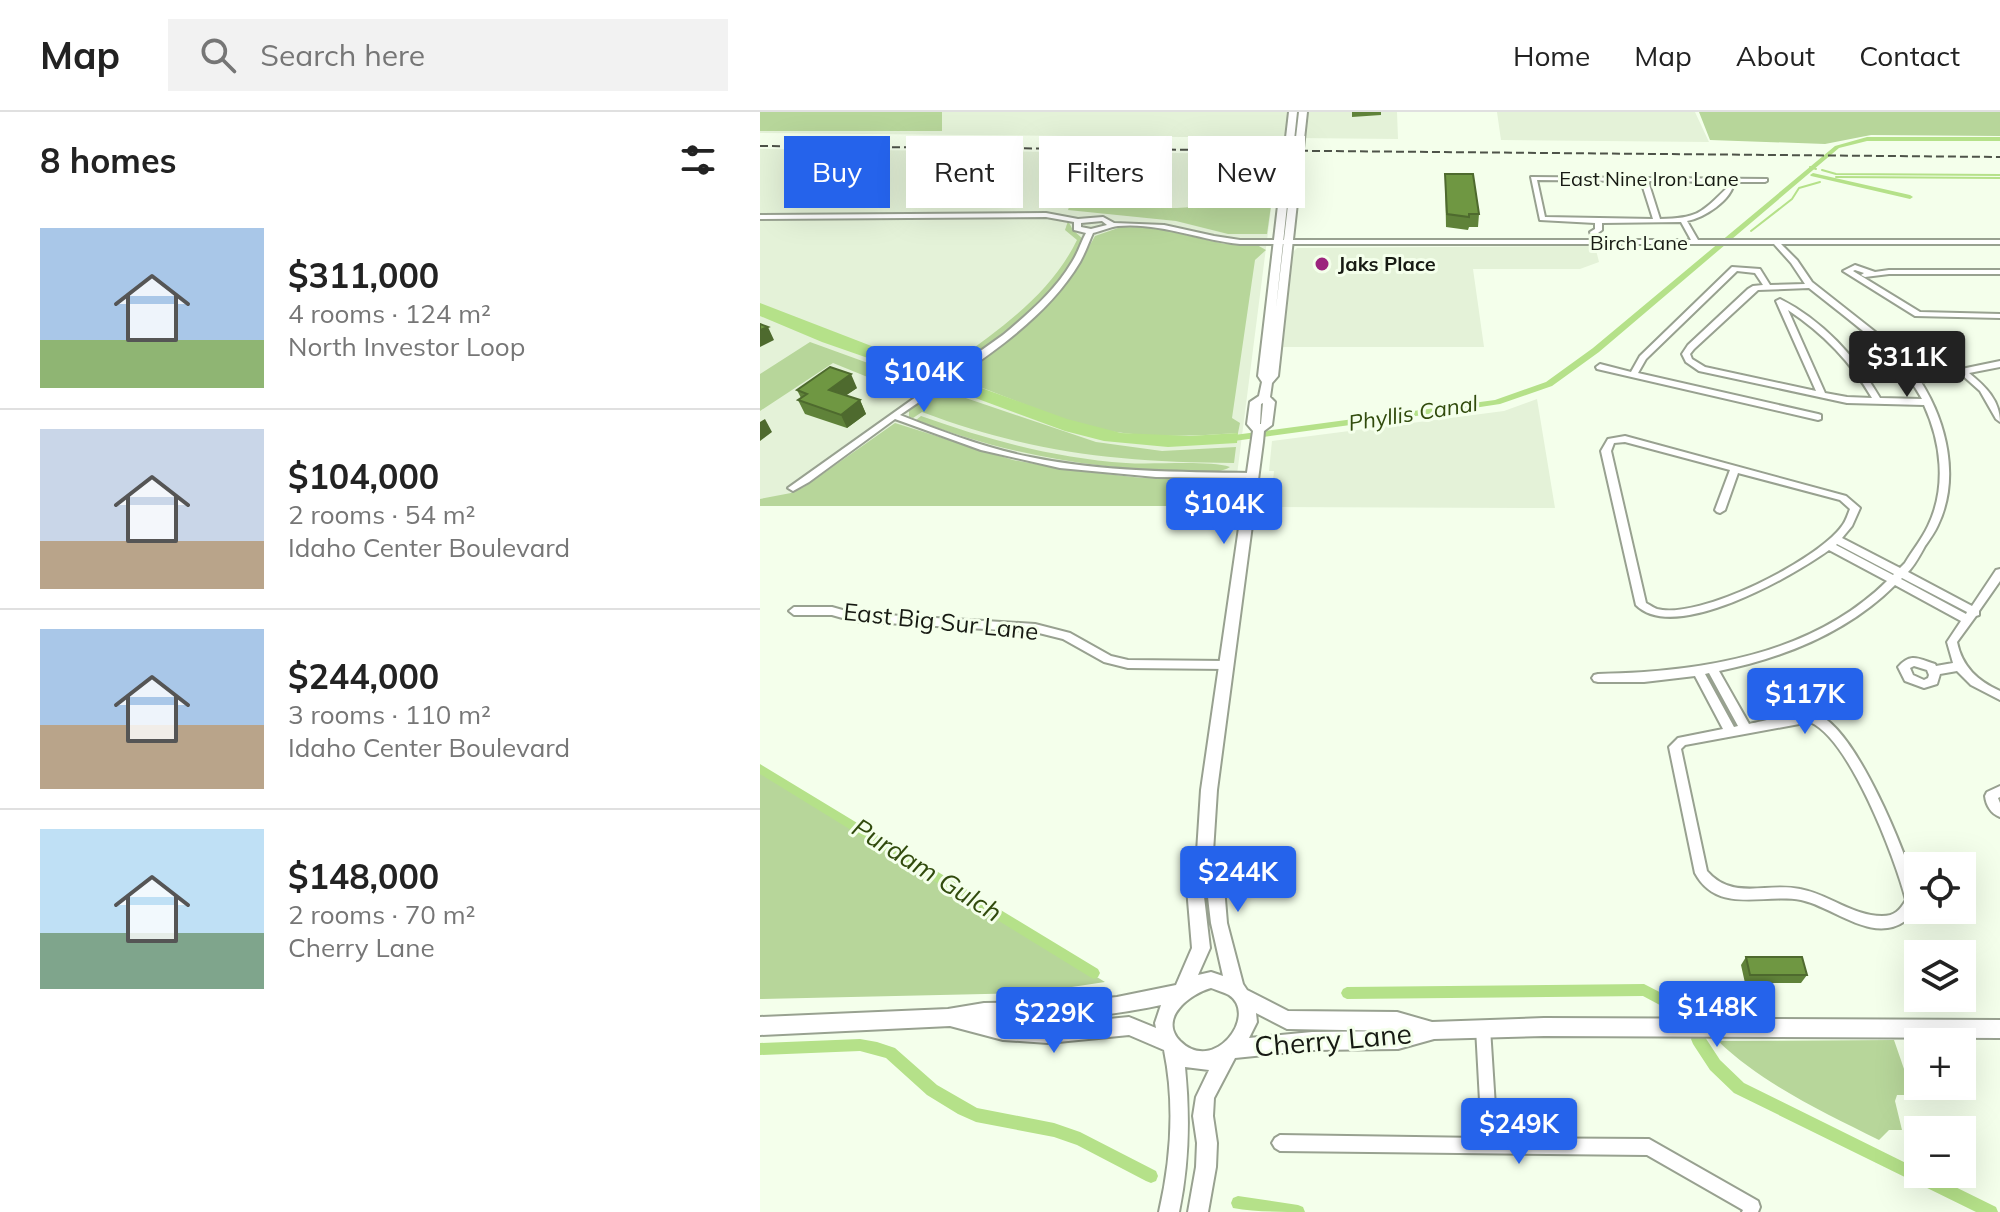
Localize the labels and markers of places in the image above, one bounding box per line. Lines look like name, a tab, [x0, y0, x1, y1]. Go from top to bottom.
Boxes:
place label: Jaks Place	[1338, 251, 1436, 276]
marker: Jaks Place	[1313, 255, 1331, 273]
pin: $311K	[1851, 331, 1963, 399]
pin: $104K	[868, 346, 980, 414]
pin: $104K	[1168, 478, 1280, 546]
pin: $117K	[1749, 668, 1861, 736]
pin: $244K	[1182, 846, 1294, 914]
pin: $148K	[1661, 981, 1773, 1049]
pin: $229K	[998, 987, 1110, 1055]
pin: $249K	[1463, 1098, 1575, 1166]

